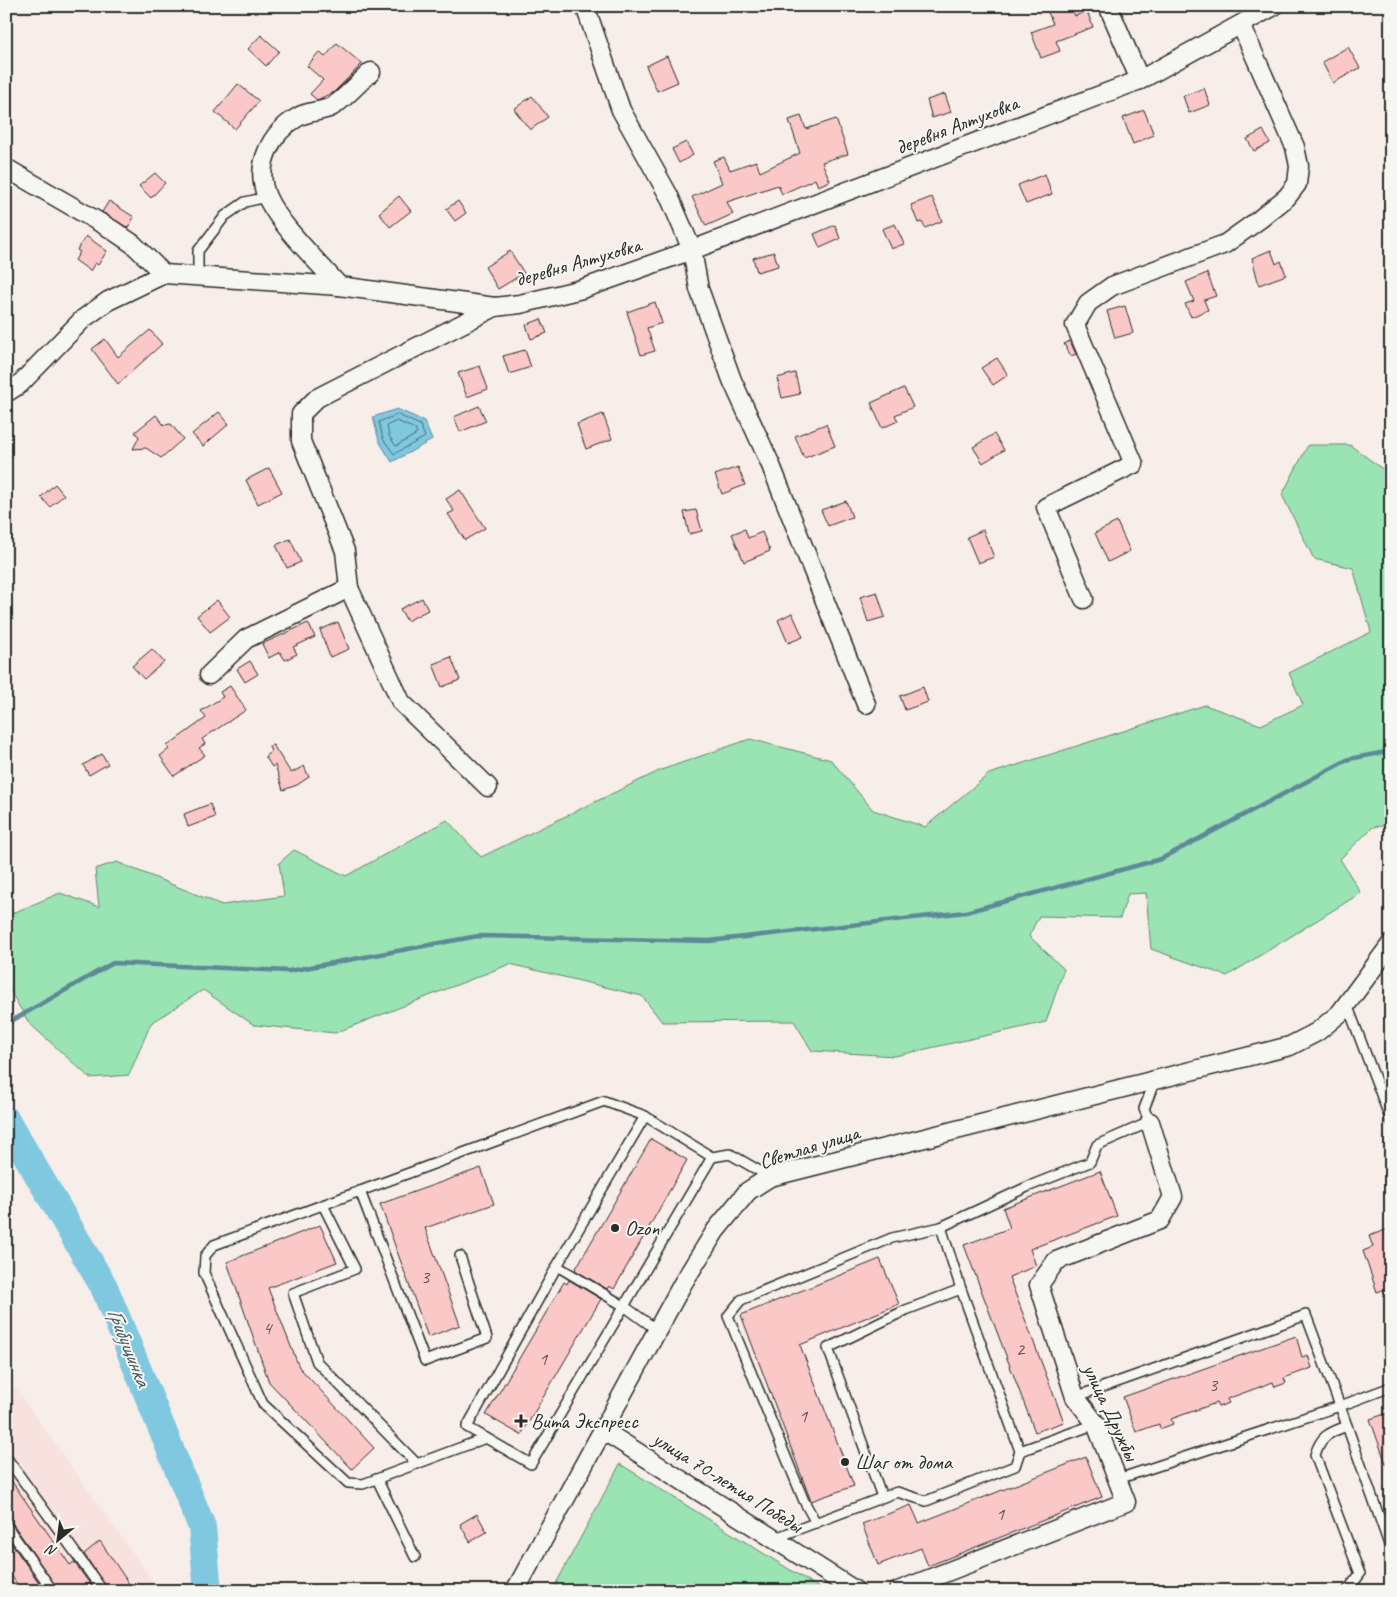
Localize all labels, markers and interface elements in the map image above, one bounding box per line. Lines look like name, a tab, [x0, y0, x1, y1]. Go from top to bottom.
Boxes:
street label: деревня Алтуховка	[892, 89, 1024, 160]
street label: деревня Алтуховка	[512, 231, 646, 292]
street label: Светлая улица	[756, 1119, 864, 1175]
place label: Ozon	[625, 1215, 660, 1241]
marker: Ozon	[609, 1222, 621, 1234]
house number: 3	[421, 1265, 431, 1289]
water label: Грибущинка	[101, 1304, 158, 1393]
house number: 4	[263, 1316, 274, 1340]
house number: 2	[1016, 1337, 1026, 1361]
house number: 1	[539, 1347, 549, 1371]
street label: улица Дружбы	[1076, 1358, 1146, 1466]
house number: 3	[1209, 1373, 1219, 1397]
house number: 1	[799, 1404, 809, 1428]
place label: Вита Экспресс	[531, 1408, 639, 1434]
marker: Вита Экспресс	[515, 1415, 527, 1427]
street label: улица 70-летия Победы	[647, 1424, 809, 1539]
place label: Шаг от дома	[855, 1449, 954, 1475]
marker: Шаг от дома	[839, 1456, 851, 1468]
house number: 1	[996, 1502, 1006, 1526]
north arrow	[32, 1514, 82, 1564]
text: N	[42, 1540, 60, 1560]

